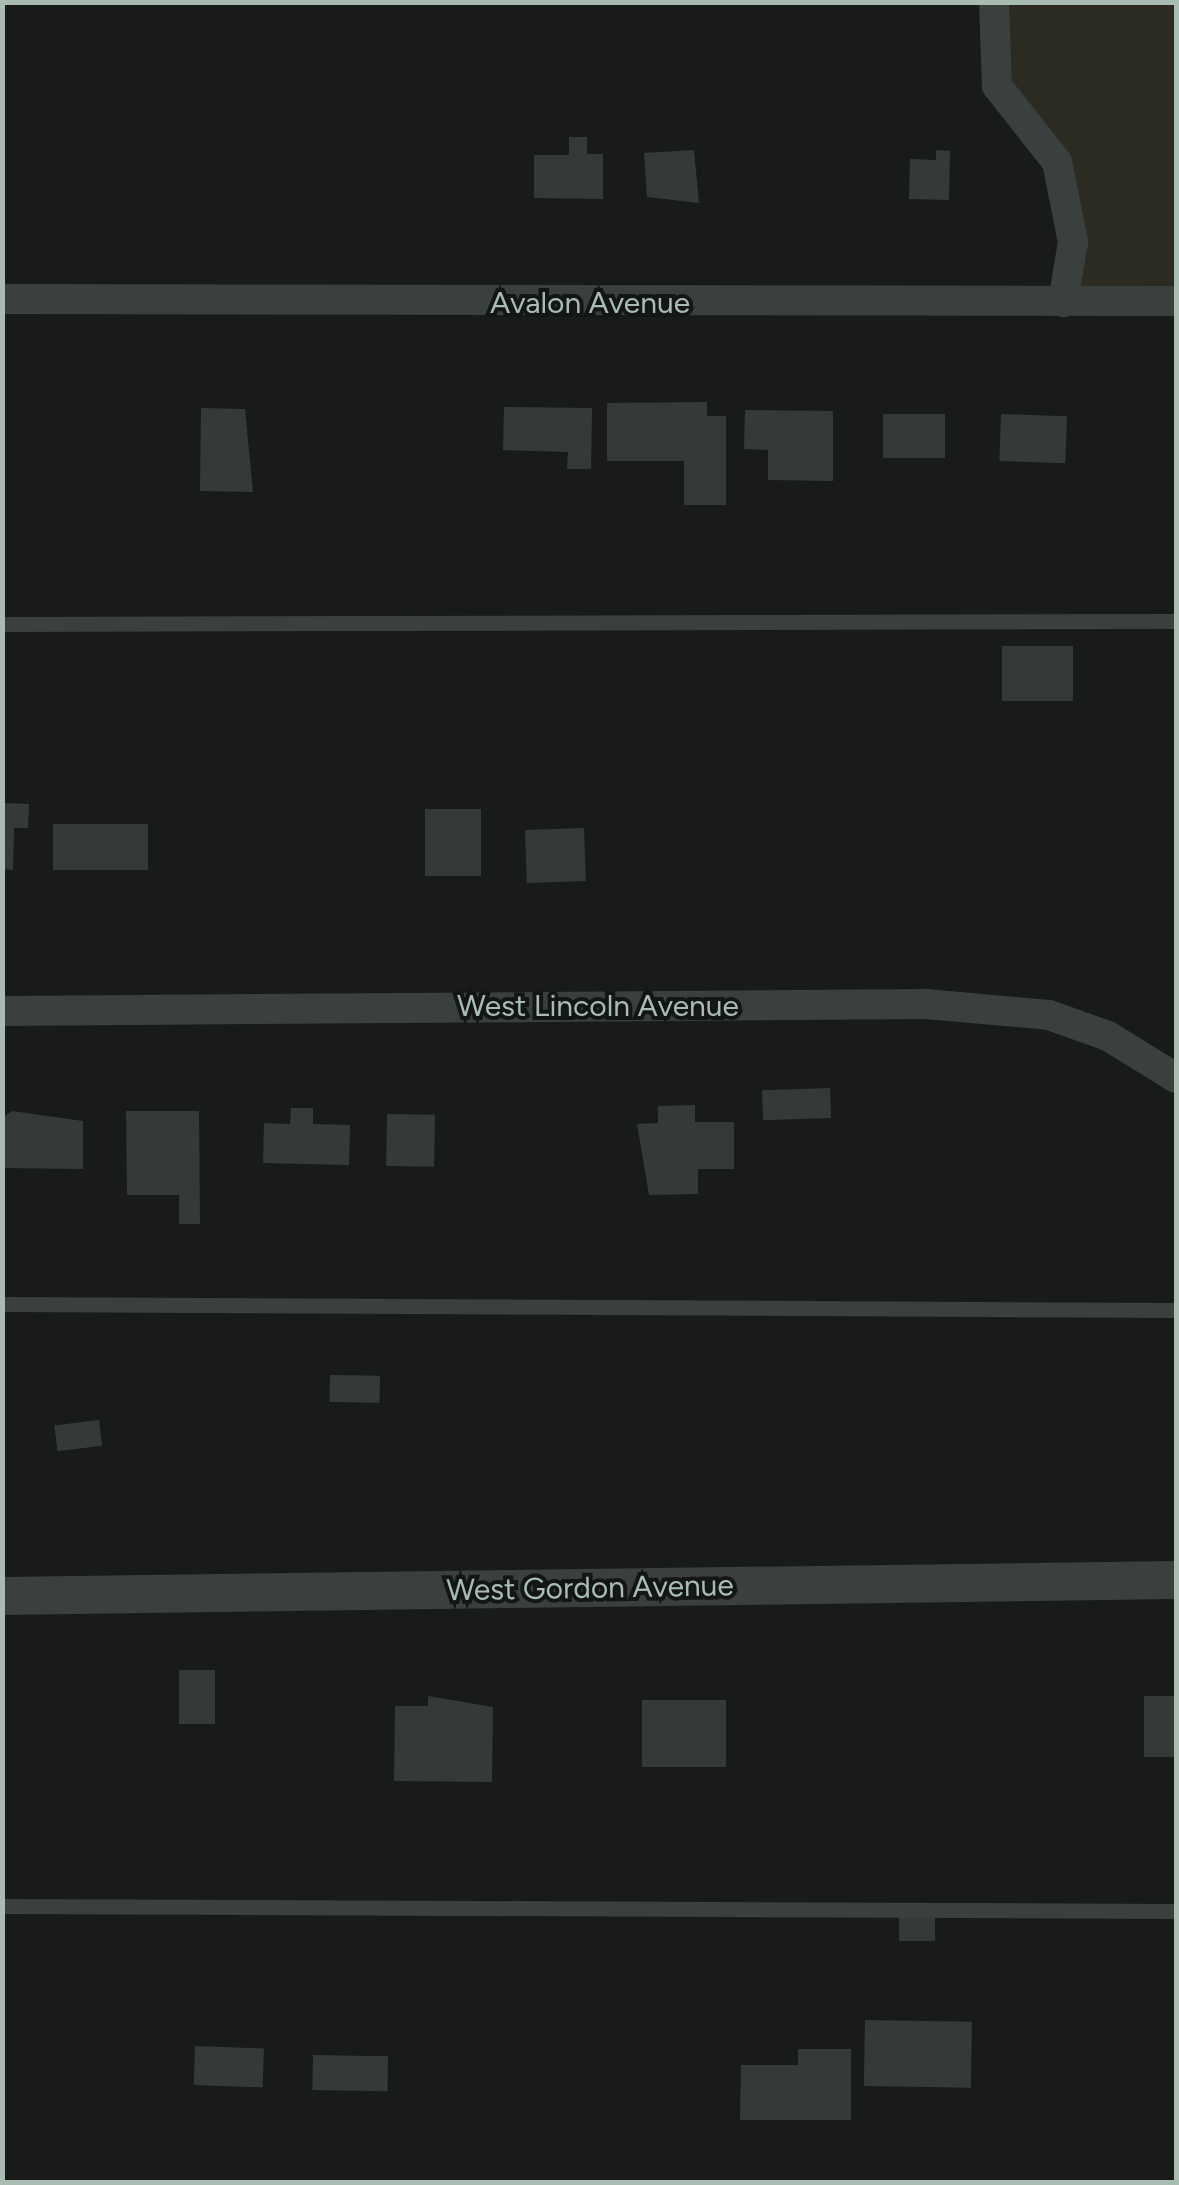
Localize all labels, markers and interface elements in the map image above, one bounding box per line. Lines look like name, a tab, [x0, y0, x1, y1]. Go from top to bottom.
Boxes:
street label: Avalon Avenue	[490, 285, 690, 321]
street label: West Lincoln Avenue	[457, 988, 739, 1024]
street label: West Gordon Avenue	[446, 1567, 734, 1609]

